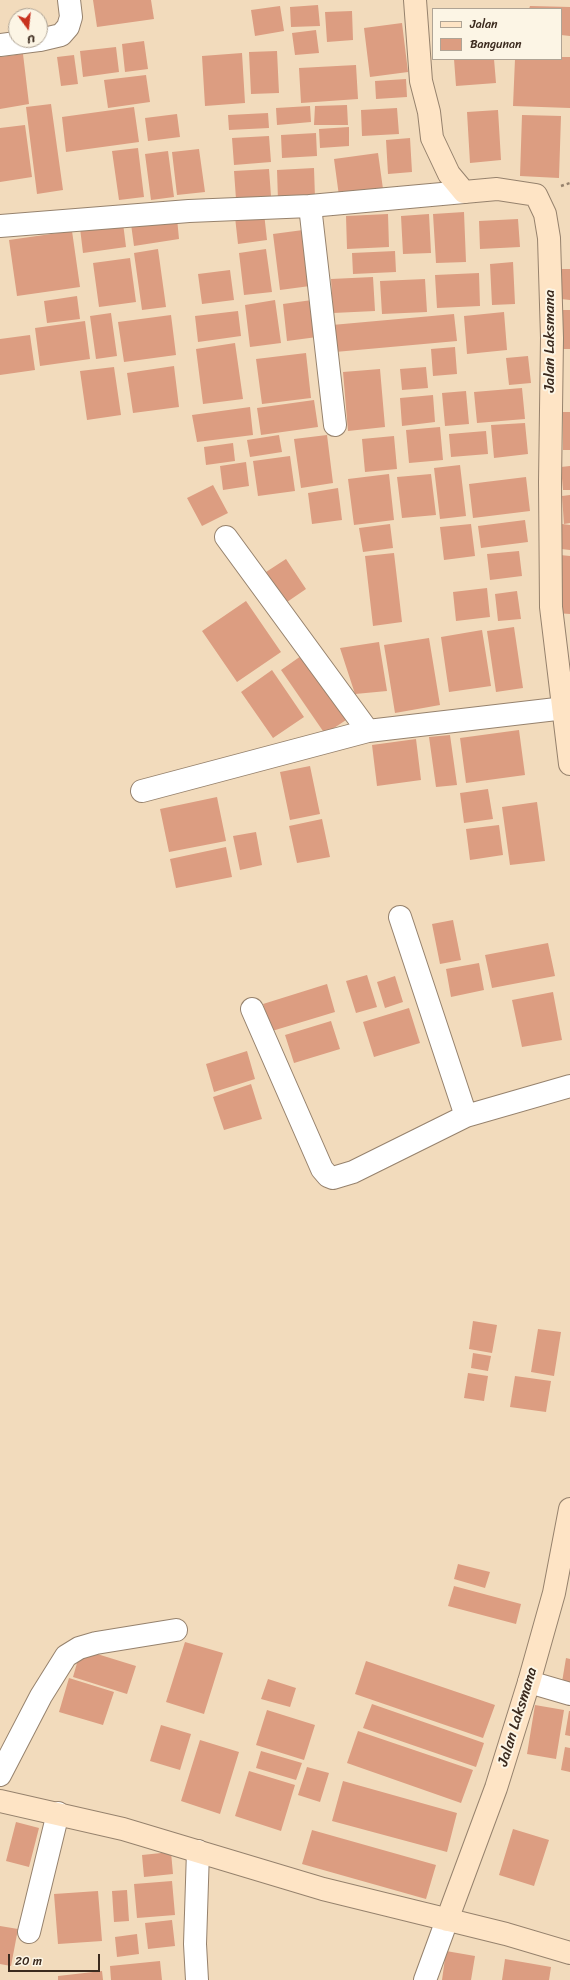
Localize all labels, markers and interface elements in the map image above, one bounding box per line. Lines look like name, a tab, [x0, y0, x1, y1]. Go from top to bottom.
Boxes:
north arrow	[8, 8, 48, 48]
legend	[432, 8, 562, 60]
text: Jalan	[470, 13, 498, 35]
text: U	[25, 29, 37, 49]
text: Bangunan	[470, 33, 522, 55]
street label: Jalan Laksmana	[541, 290, 559, 392]
street label: Jalan Laksmana	[494, 1665, 542, 1769]
scale bar	[10, 1946, 102, 1972]
text: 20 m	[15, 1950, 42, 1972]

